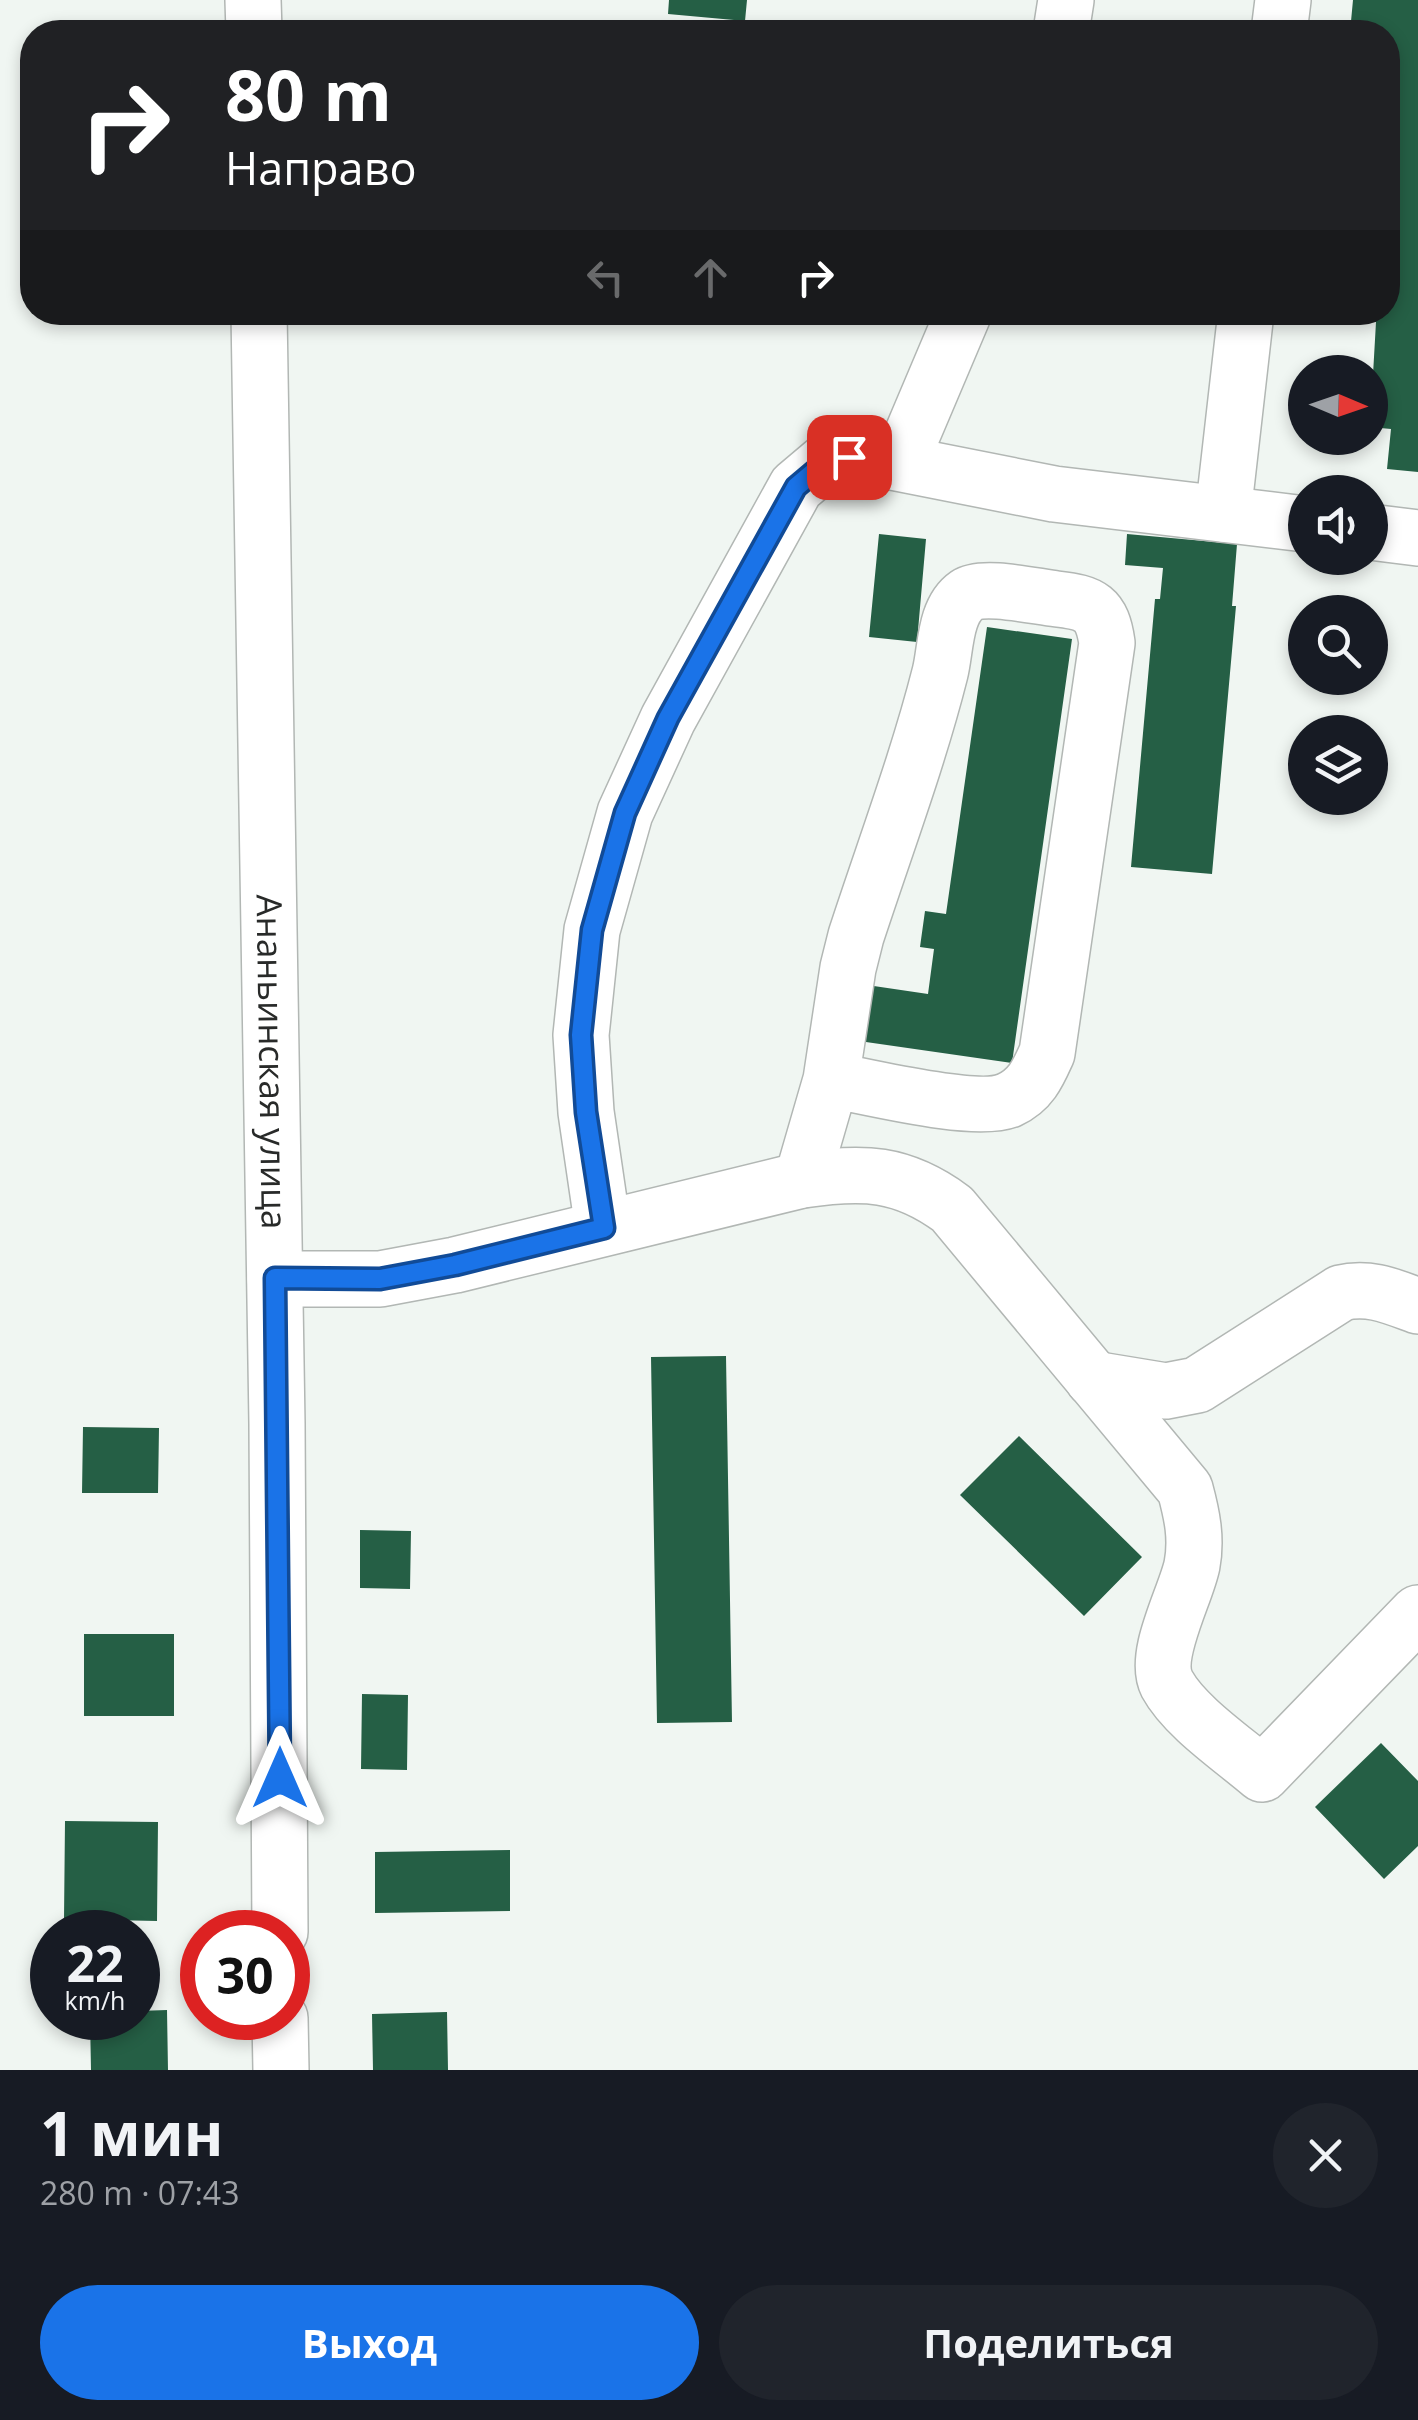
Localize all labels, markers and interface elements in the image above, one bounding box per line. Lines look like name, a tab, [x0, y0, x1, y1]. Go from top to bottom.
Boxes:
text: 80 m	[225, 46, 392, 142]
icon: right	[60, 60, 190, 190]
text: Направо	[225, 137, 417, 198]
icon: left	[578, 250, 633, 305]
icon: ahead	[683, 250, 738, 305]
icon: right	[788, 250, 843, 305]
north arrow	[1288, 355, 1388, 455]
map controls	[1288, 355, 1388, 815]
pin	[807, 415, 892, 500]
icon: arrive	[822, 430, 877, 485]
button: sound	[1288, 475, 1388, 575]
button: search	[1288, 595, 1388, 695]
button: layers	[1288, 715, 1388, 815]
street label: Ананьинская улица	[246, 894, 299, 1230]
position arrow	[228, 1726, 332, 1830]
speed limit sign: 30	[180, 1910, 310, 2040]
text: 22	[66, 1929, 124, 1997]
text: km/h	[65, 1983, 125, 2017]
text: 1 мин	[40, 2092, 224, 2174]
button: close	[1273, 2103, 1378, 2208]
text: 280 m · 07:43	[40, 2171, 239, 2214]
button: Выход	[40, 2285, 699, 2400]
button: Поделиться	[719, 2285, 1378, 2400]

